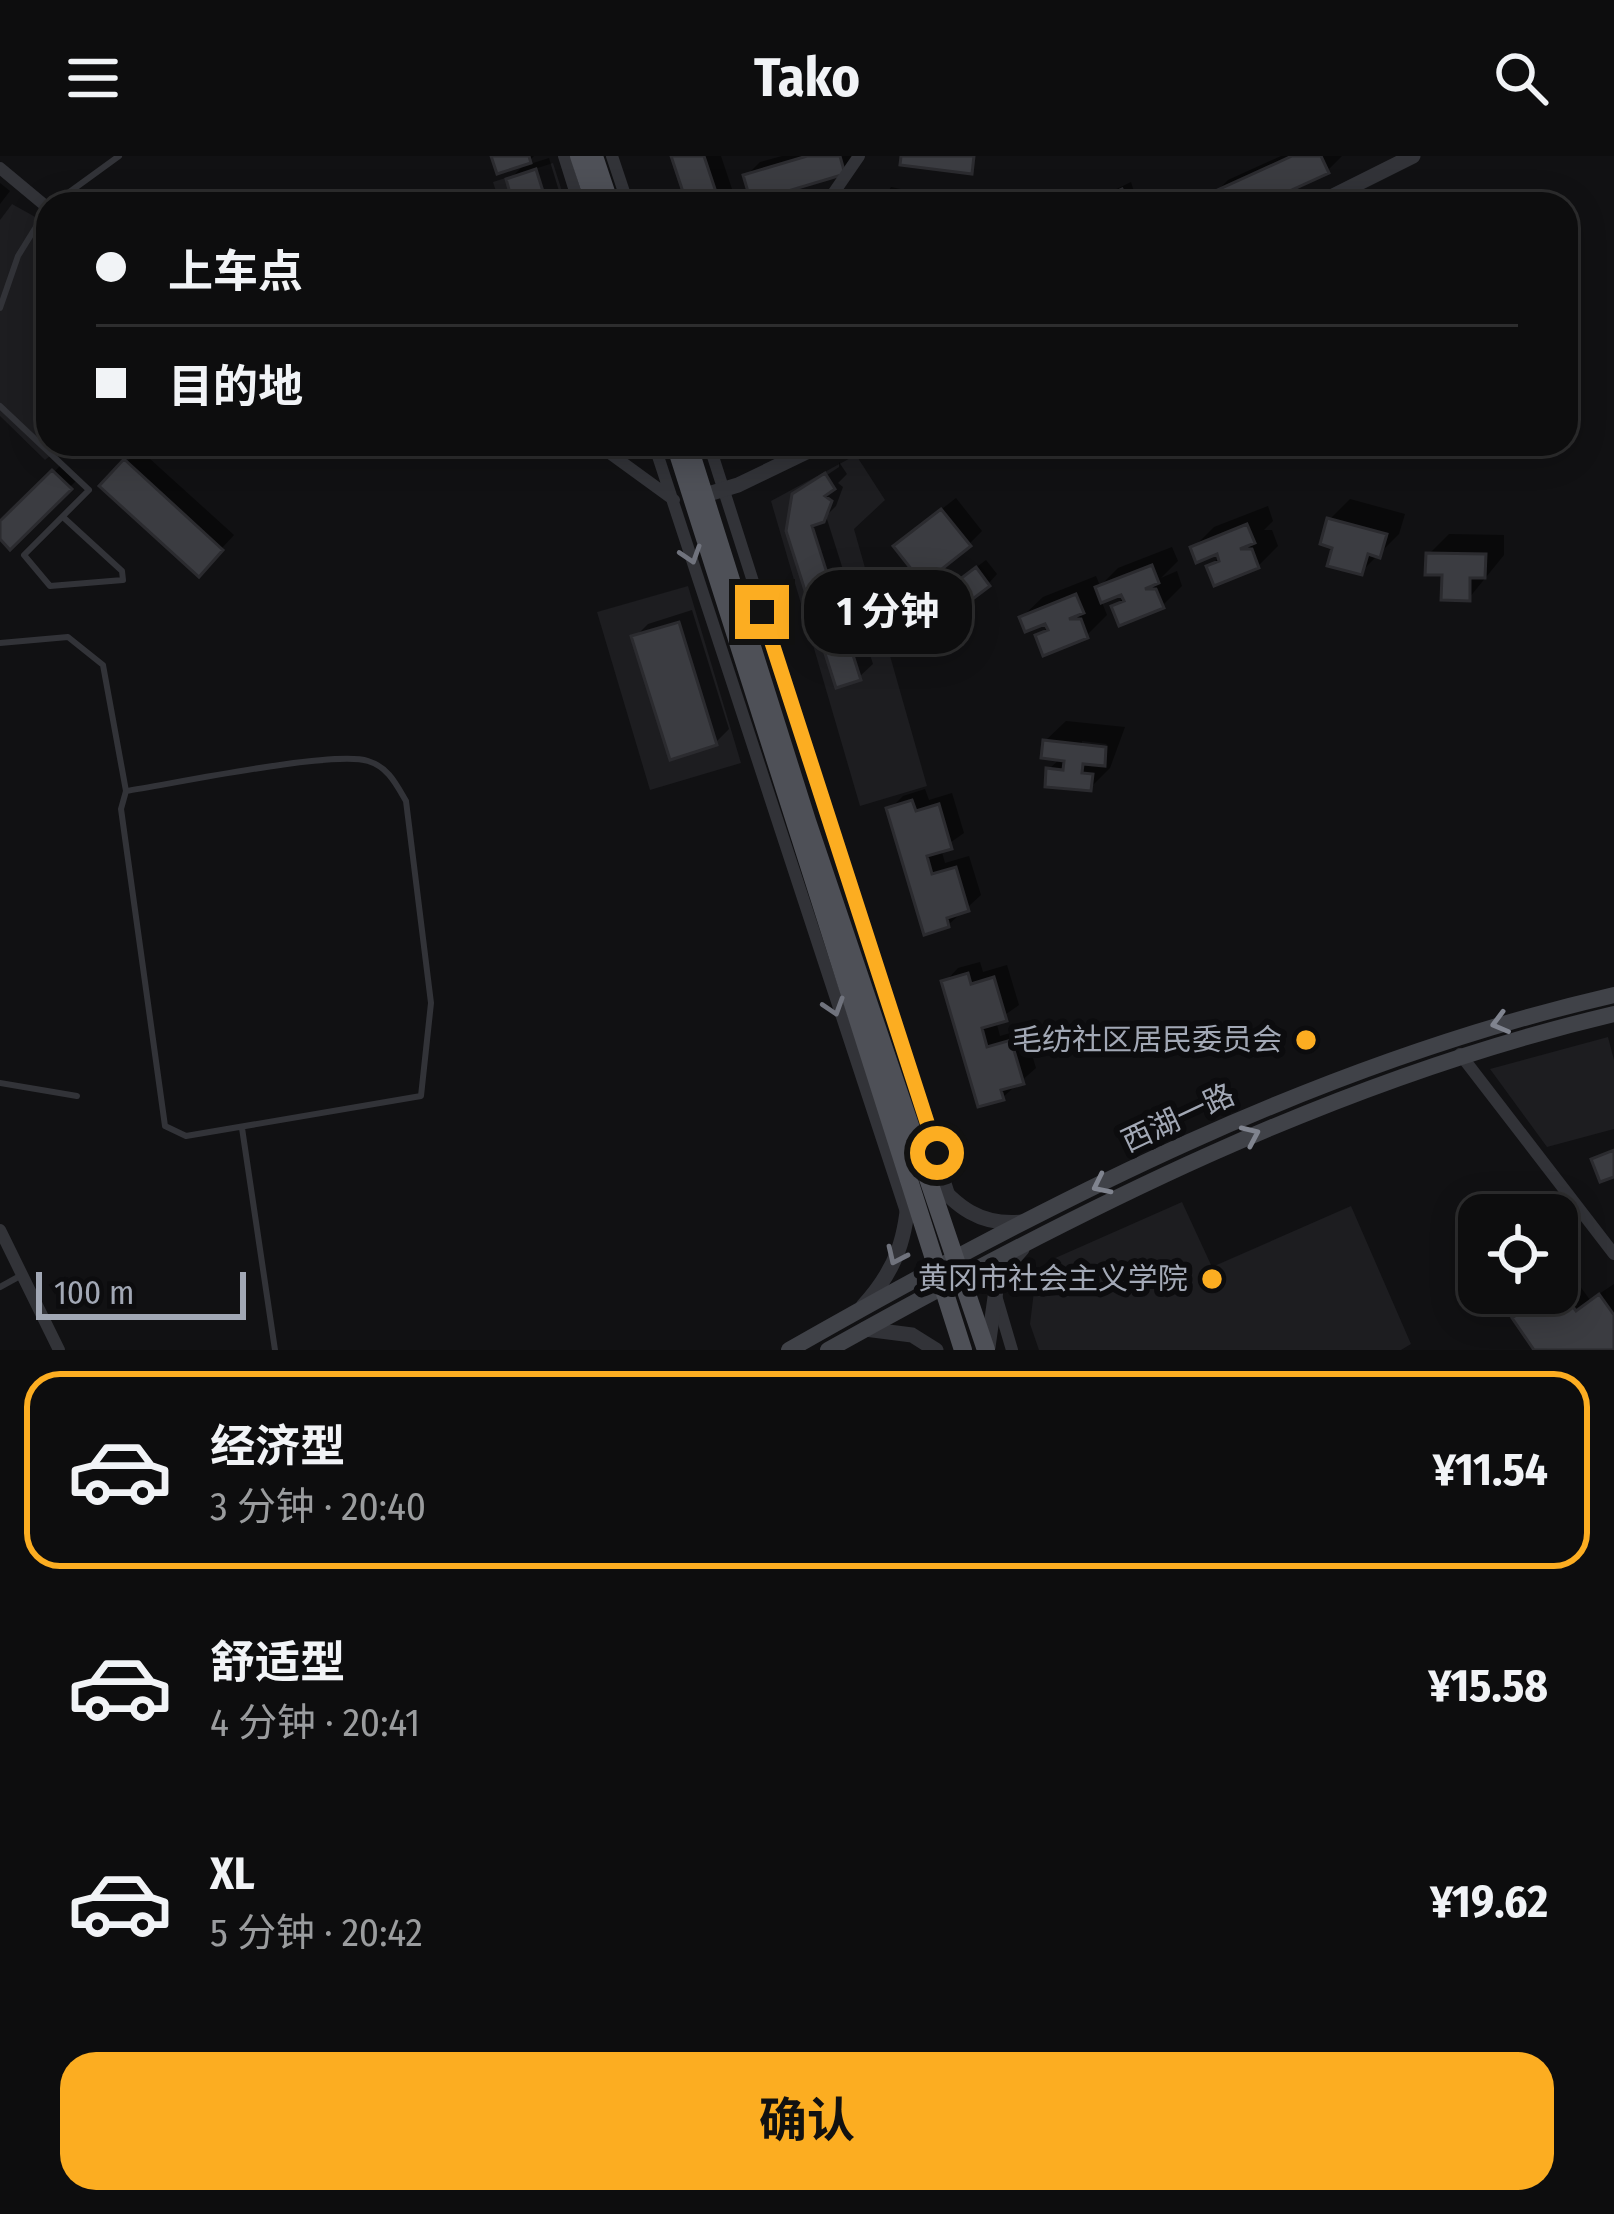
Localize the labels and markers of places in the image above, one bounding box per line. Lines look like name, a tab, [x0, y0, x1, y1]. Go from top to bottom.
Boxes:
place label: 毛纺社区居民委员会	[1012, 1022, 1282, 1058]
marker: 毛纺社区居民委员会	[1293, 1027, 1319, 1053]
place label: 黄冈市社会主义学院	[918, 1261, 1188, 1297]
marker: 黄冈市社会主义学院	[1199, 1266, 1225, 1292]

